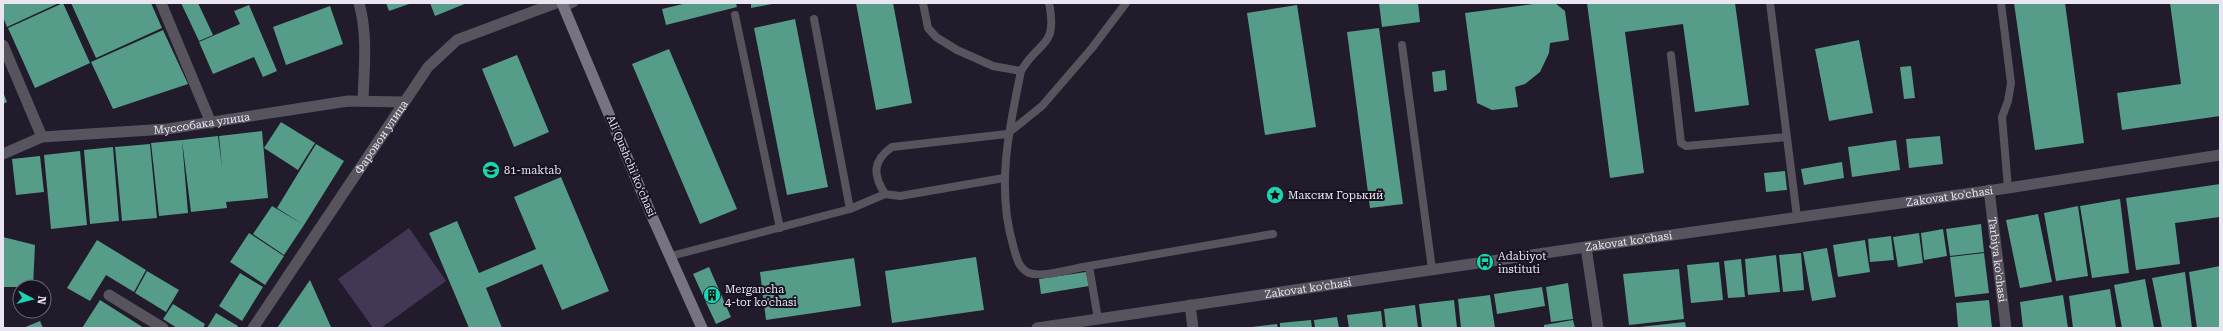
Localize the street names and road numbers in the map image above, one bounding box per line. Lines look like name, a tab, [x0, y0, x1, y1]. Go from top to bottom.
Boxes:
street label: Фаровон улица	[352, 98, 410, 176]
street label: Муссобака улица	[153, 110, 251, 136]
street label: Ali Qushchi koʻchasi	[604, 113, 658, 219]
street label: Zakovat ko'chasi	[1905, 184, 1994, 209]
street label: Tarbiya ko'chasi	[1986, 216, 2009, 303]
street label: Zakovat ko'chasi	[1584, 228, 1674, 254]
street label: Zakovat ko'chasi	[1264, 275, 1353, 301]

